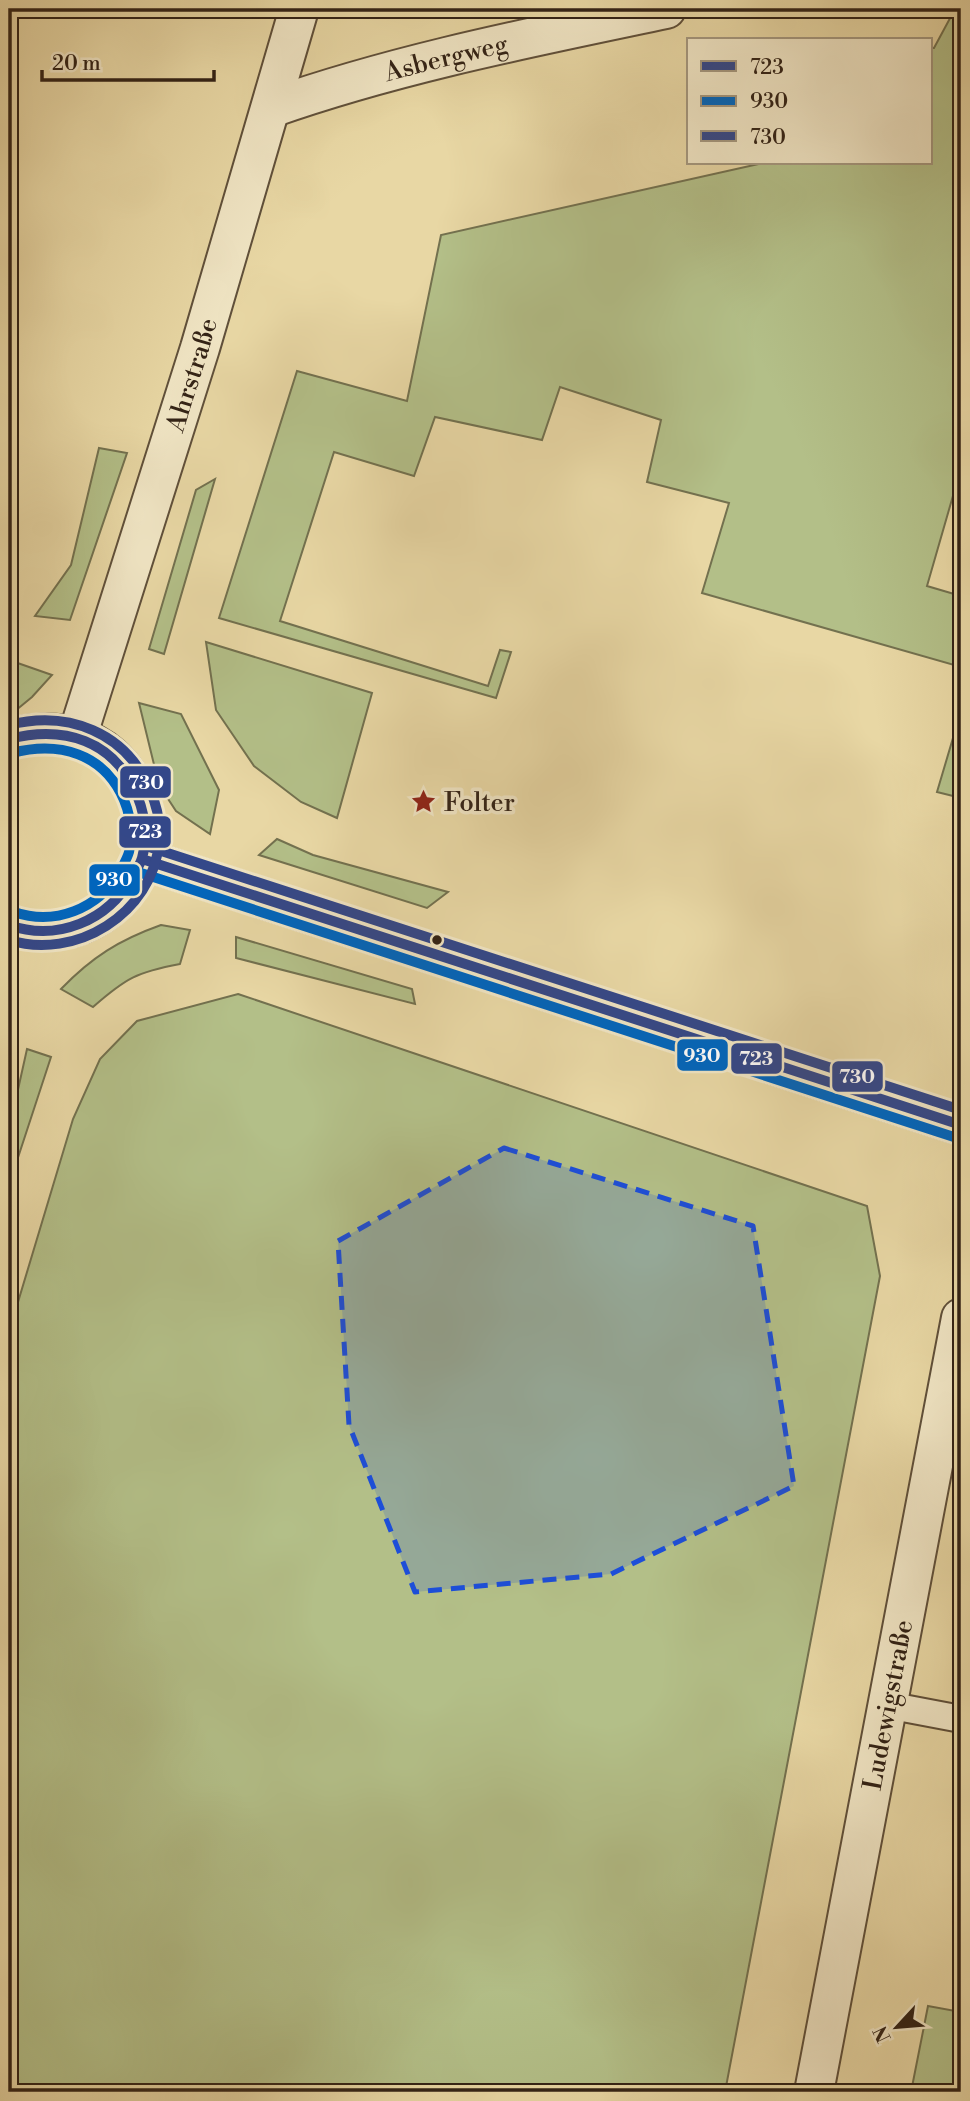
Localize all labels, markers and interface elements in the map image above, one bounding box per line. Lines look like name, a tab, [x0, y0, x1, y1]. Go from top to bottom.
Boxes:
street label: Asbergweg	[380, 28, 511, 90]
scale bar	[42, 38, 214, 82]
legend	[687, 38, 932, 164]
text: 20 m	[52, 51, 101, 77]
text: 723	[750, 55, 784, 81]
text: 930	[750, 89, 788, 115]
text: 730	[750, 125, 786, 151]
street label: Ahrstraße	[159, 314, 225, 437]
line badge: 730	[119, 765, 172, 799]
text: 730	[128, 771, 164, 795]
place label: Folter	[444, 787, 515, 819]
place icon: Folter	[410, 788, 438, 816]
line badge: 723	[118, 815, 172, 849]
text: 723	[128, 820, 162, 844]
line badge: 930	[88, 863, 141, 897]
text: 930	[95, 868, 133, 892]
unlabelled marker	[430, 933, 444, 947]
line badge: 930	[676, 1038, 729, 1072]
line badge: 723	[730, 1042, 783, 1075]
text: 930	[683, 1044, 721, 1068]
text: 723	[739, 1047, 773, 1071]
line badge: 730	[831, 1060, 884, 1093]
text: 730	[839, 1065, 875, 1089]
street label: Ludewigstraße	[857, 1617, 920, 1793]
north arrow	[862, 1993, 932, 2062]
text: N	[869, 2022, 897, 2046]

